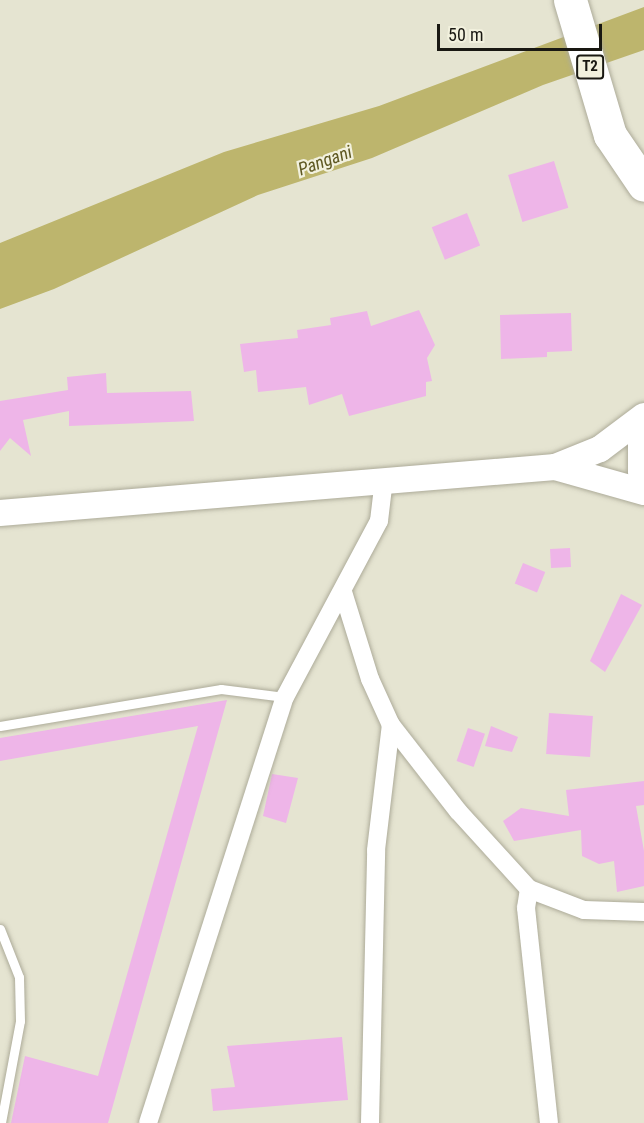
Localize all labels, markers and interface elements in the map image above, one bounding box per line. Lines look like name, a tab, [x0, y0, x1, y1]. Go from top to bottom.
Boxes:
scale bar	[440, 12, 605, 50]
text: 50 m	[448, 24, 483, 45]
road number: T2	[575, 55, 605, 79]
water label: Pangani	[295, 141, 355, 181]

